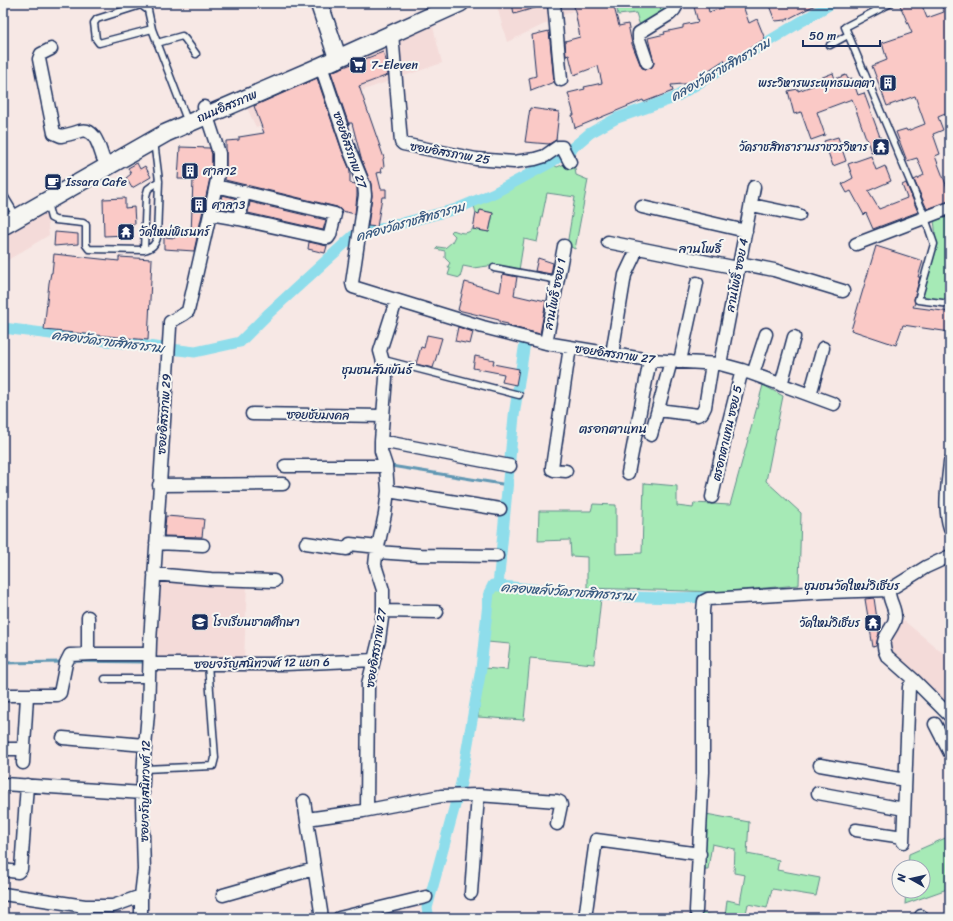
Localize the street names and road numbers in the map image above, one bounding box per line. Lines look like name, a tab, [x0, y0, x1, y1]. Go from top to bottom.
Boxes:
street label: ถนนอิสรภาพ	[193, 83, 261, 129]
street label: ซอยอิสรภาพ 27	[327, 108, 374, 193]
street label: ซอยอิสรภาพ 25	[408, 135, 492, 171]
street label: ลานโพธิ์ ซอย 4	[719, 236, 755, 314]
street label: ลานโพธิ์ ซอย 1	[537, 256, 573, 332]
street label: ซอยอิสรภาพ 27	[574, 338, 657, 371]
street label: ซอยอิสรภาพ 29	[150, 373, 178, 455]
street label: ตรอกตาแทน ซอย 5	[705, 383, 749, 483]
street label: ซอยชัยมงคล	[286, 403, 350, 427]
street label: ซอยอิสรภาพ 27	[359, 605, 393, 689]
street label: ซอยจรัญสนิทวงศ์ 12 แยก 6	[194, 651, 330, 675]
street label: ซอยจรัญสนิทวงศ์ 12	[133, 740, 157, 842]

